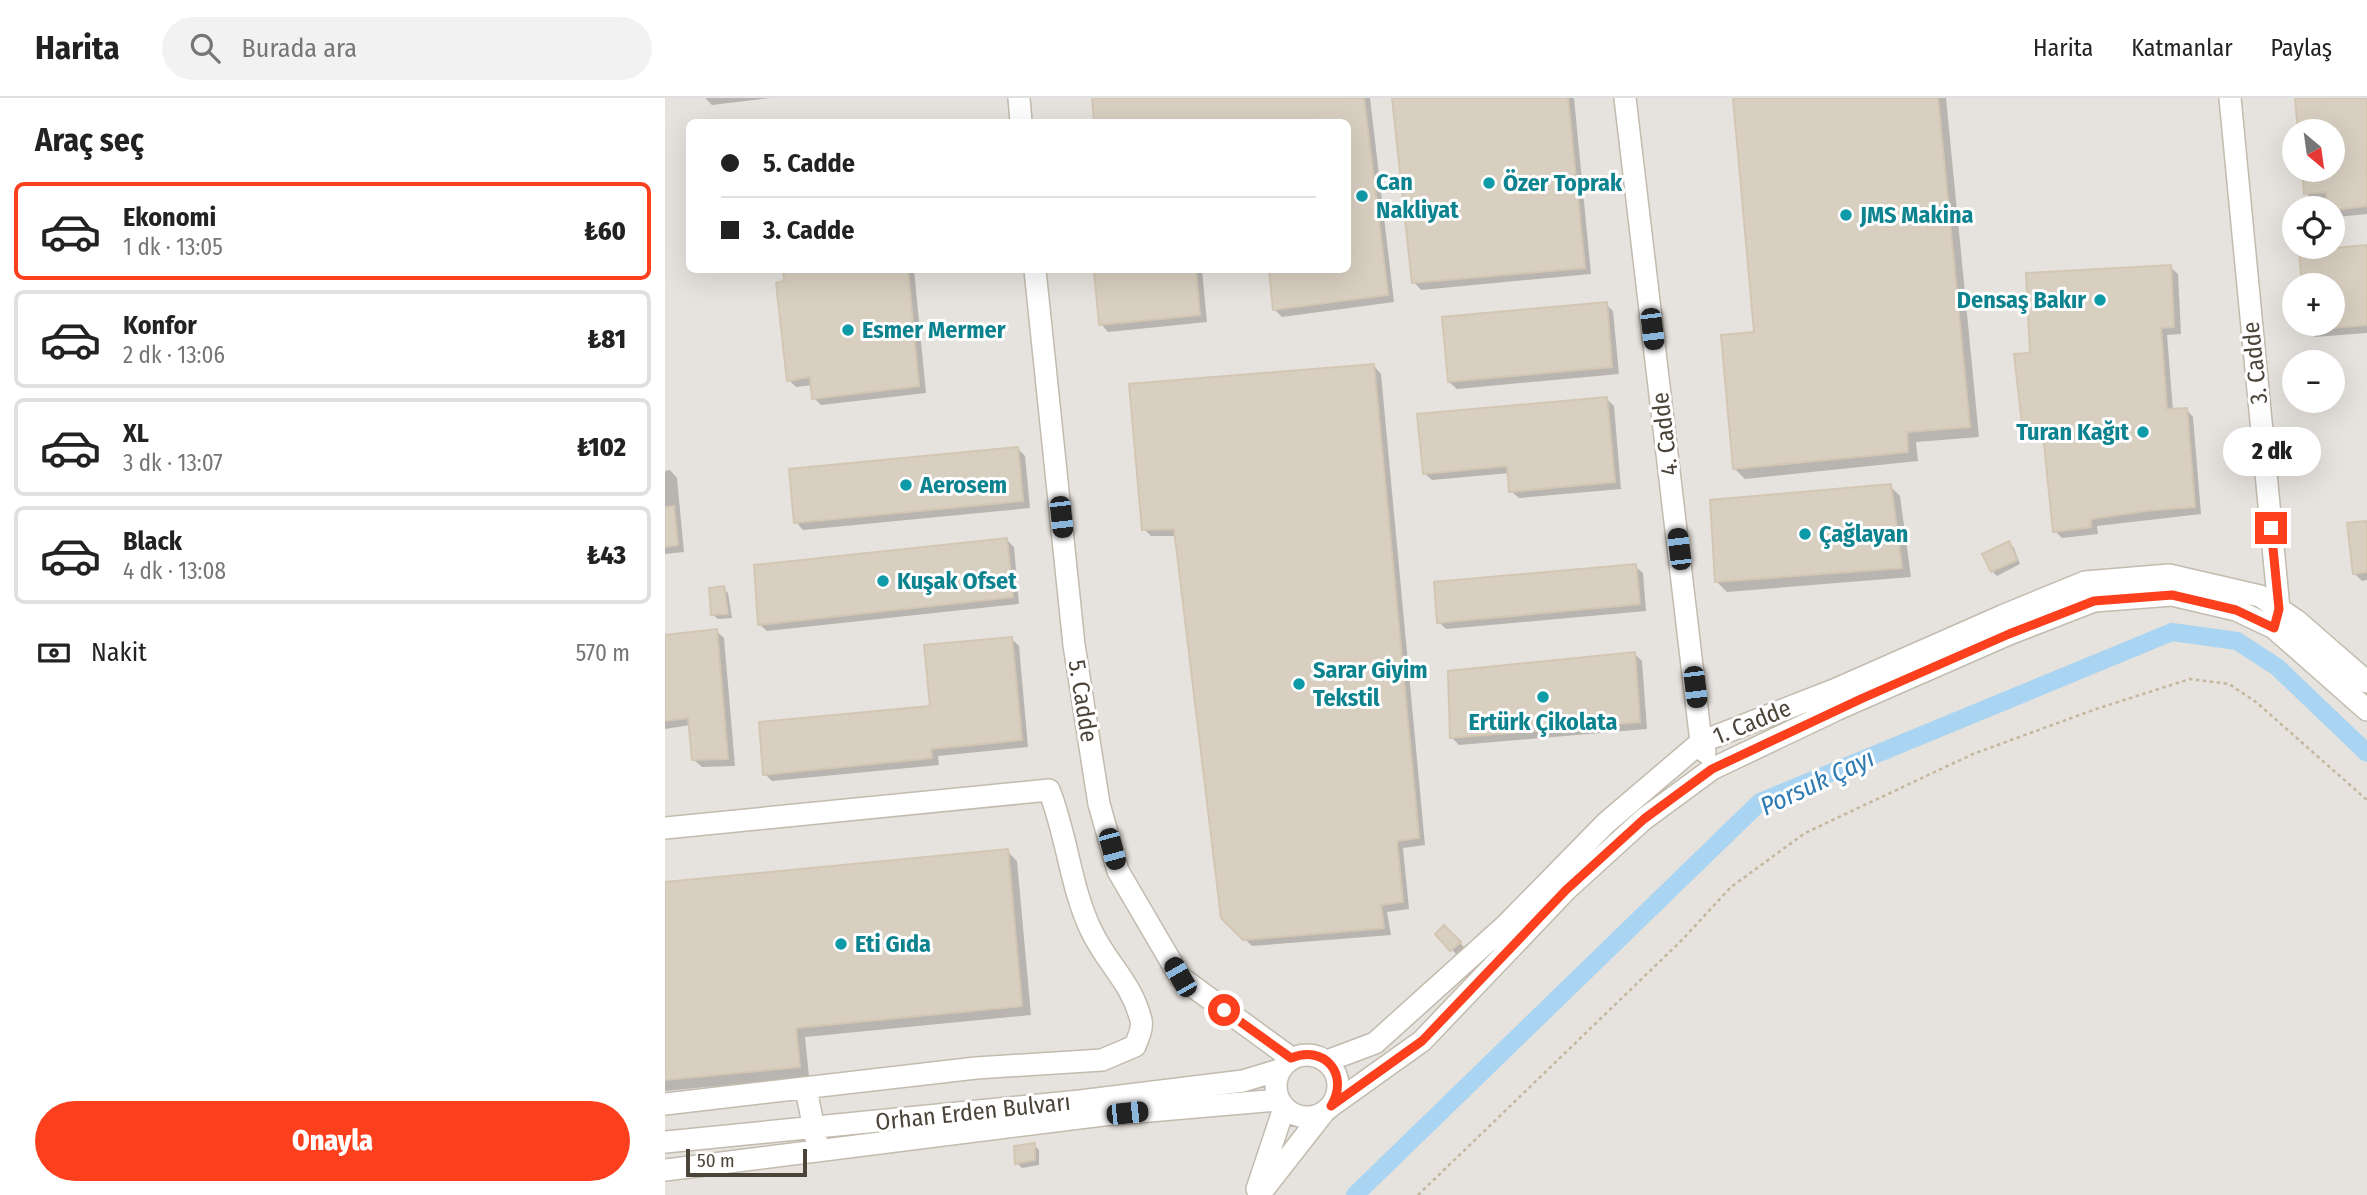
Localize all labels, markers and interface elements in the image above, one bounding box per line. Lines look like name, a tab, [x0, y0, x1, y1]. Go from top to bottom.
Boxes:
search box	[162, 17, 652, 80]
text: Harita	[35, 28, 120, 68]
icon: search	[186, 29, 224, 67]
text: Burada ara	[242, 33, 357, 64]
text: Harita	[2033, 34, 2093, 62]
text: Katmanlar	[2131, 34, 2233, 62]
text: Paylaş	[2271, 34, 2332, 62]
north arrow	[2282, 119, 2345, 182]
map controls	[2282, 119, 2345, 413]
text: Araç seç	[35, 121, 144, 159]
text: 5. Cadde	[763, 148, 855, 179]
place label: Can Nakliyat	[1376, 168, 1459, 224]
place label: Özer Toprak	[1503, 169, 1623, 197]
marker: Özer Toprak	[1481, 175, 1497, 191]
marker: Can Nakliyat	[1354, 188, 1370, 204]
button: locate	[2282, 196, 2345, 259]
icon: car	[39, 200, 102, 263]
place label: JMS Makina	[1859, 201, 1974, 229]
text: Ekonomi	[123, 202, 216, 233]
marker: JMS Makina	[1838, 207, 1854, 223]
text: 3. Cadde	[763, 215, 854, 246]
text: ₺60	[584, 216, 626, 247]
text: 1 dk · 13:05	[123, 233, 223, 261]
button: +	[2282, 273, 2345, 336]
place label: Densaş Bakır	[1957, 286, 2086, 314]
marker: Densaş Bakır	[2092, 292, 2108, 308]
car	[1640, 307, 1665, 351]
icon: car	[39, 308, 102, 371]
text: Konfor	[123, 310, 197, 341]
place label: Esmer Mermer	[862, 316, 1006, 344]
street label: 3. Cadde	[2237, 320, 2273, 406]
marker: Esmer Mermer	[840, 322, 856, 338]
text: ₺81	[587, 324, 626, 355]
text: 2 dk · 13:06	[123, 341, 225, 369]
button: −	[2282, 350, 2345, 413]
street label: 4. Cadde	[1646, 391, 1684, 477]
icon: car	[39, 416, 102, 479]
text: XL	[123, 418, 149, 449]
place label: Turan Kağıt	[2016, 418, 2130, 446]
marker: Turan Kağıt	[2135, 424, 2151, 440]
callout: 2 dk	[2222, 426, 2320, 476]
text: ₺102	[577, 432, 626, 463]
text: 2 dk	[2252, 437, 2292, 465]
text: 3 dk · 13:07	[123, 449, 223, 477]
place label: Aerosem	[919, 471, 1007, 499]
marker: Aerosem	[898, 477, 914, 493]
car	[1049, 495, 1074, 539]
route end	[2255, 512, 2287, 544]
place label: Çağlayan	[1819, 520, 1908, 549]
icon: car	[39, 524, 102, 587]
text: Black	[123, 526, 182, 557]
marker: Çağlayan	[1797, 526, 1813, 542]
car	[1667, 527, 1692, 571]
text: ₺43	[586, 540, 626, 571]
text: 4 dk · 13:08	[123, 557, 226, 585]
place label: Kuşak Ofset	[897, 567, 1017, 595]
marker: Kuşak Ofset	[875, 573, 891, 589]
icon: cash	[35, 634, 73, 672]
text: Nakit	[91, 637, 147, 668]
text: 570 m	[576, 639, 630, 667]
place label: Sarar Giyim Tekstil	[1313, 656, 1428, 712]
street label: 5. Cadde	[1063, 658, 1103, 744]
car	[1683, 665, 1708, 709]
marker: Sarar Giyim Tekstil	[1291, 676, 1307, 692]
marker: Ertürk Çikolata	[1535, 689, 1551, 705]
street label: 1. Cadde	[1709, 694, 1795, 750]
place label: Ertürk Çikolata	[1469, 708, 1617, 737]
water label: Porsuk Çayı	[1755, 743, 1879, 822]
car	[1097, 826, 1128, 872]
place label: Eti Gıda	[855, 930, 931, 958]
marker: Eti Gıda	[833, 936, 849, 952]
car	[1161, 954, 1200, 1000]
route start	[1208, 994, 1240, 1026]
street label: Orhan Erden Bulvarı	[874, 1088, 1072, 1136]
car	[1106, 1100, 1149, 1126]
button: Onayla	[35, 1101, 630, 1181]
scale bar	[686, 1146, 807, 1178]
text: 50 m	[697, 1149, 735, 1172]

